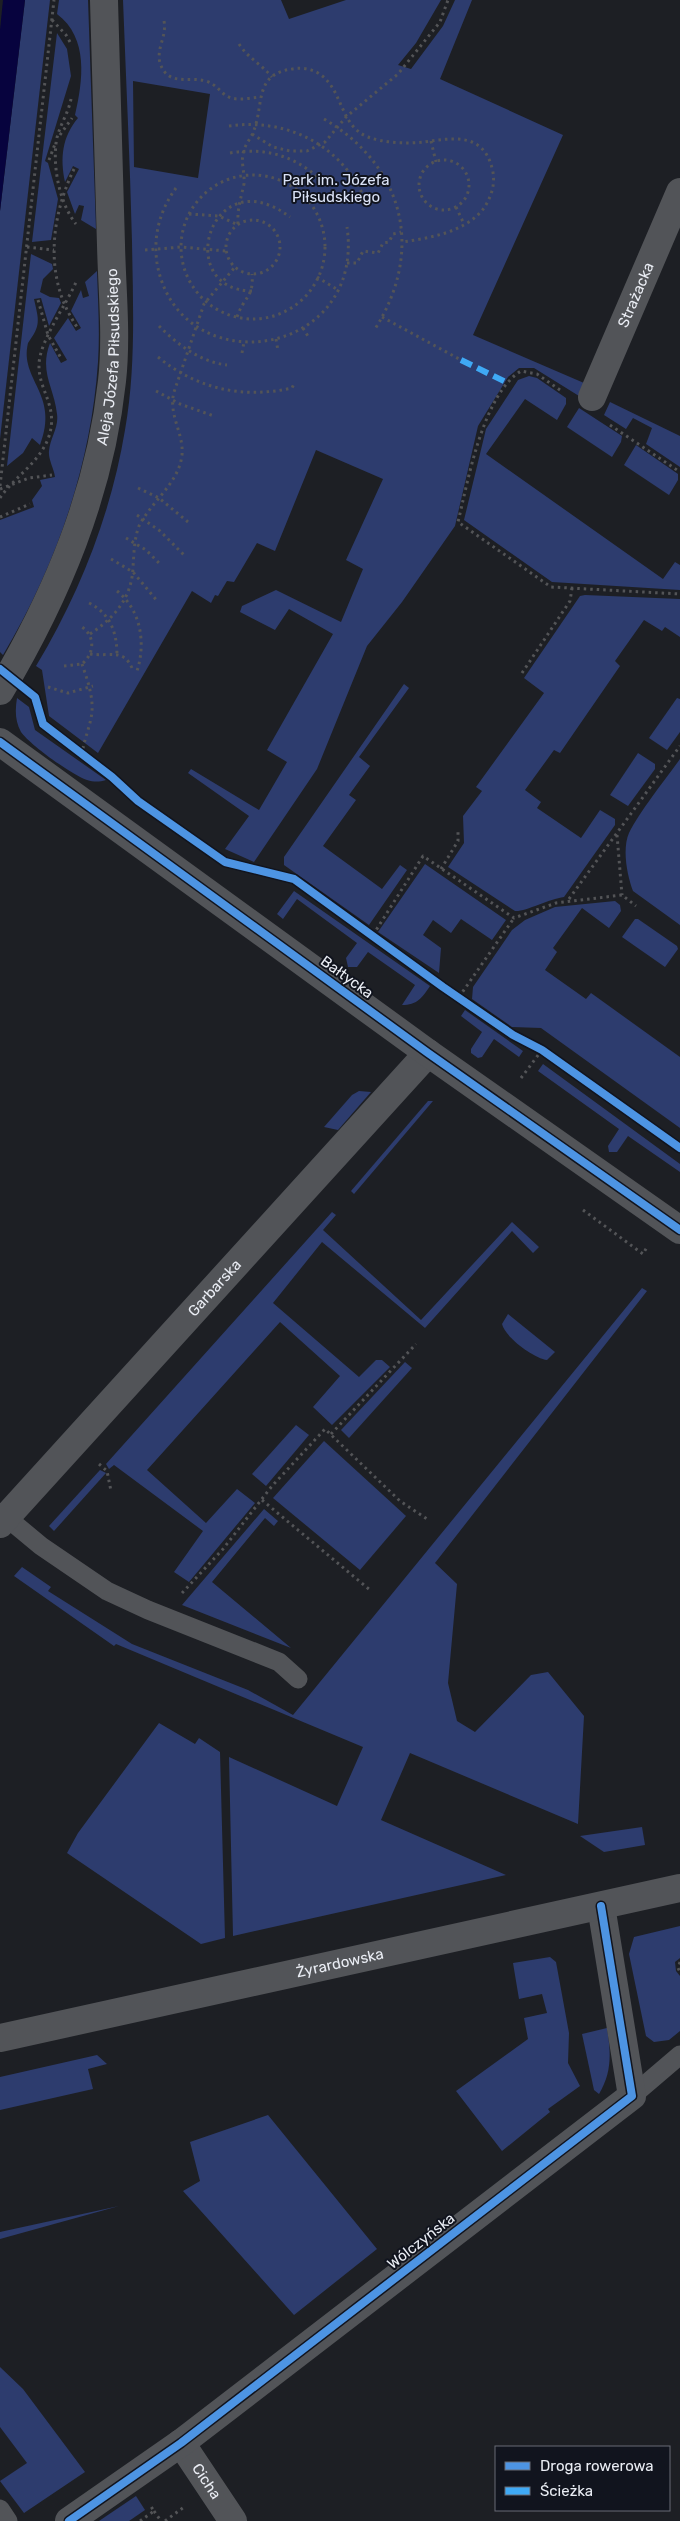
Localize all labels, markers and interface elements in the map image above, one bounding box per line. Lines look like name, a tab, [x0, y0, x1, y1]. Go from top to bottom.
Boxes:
park label: Park im. Józefa Piłsudskiego	[282, 171, 390, 206]
street label: Strażacka	[614, 260, 658, 330]
street label: Aleja Józefa Piłsudskiego	[93, 268, 123, 447]
street label: Bałtycka	[317, 952, 377, 1002]
street label: Garbarska	[184, 1256, 245, 1320]
street label: Żyrardowska	[294, 1945, 385, 1981]
street label: Wólczyńska	[384, 2209, 458, 2273]
legend	[495, 2446, 670, 2511]
text: Droga rowerowa	[540, 2457, 654, 2475]
street label: Cicha	[188, 2460, 225, 2503]
text: Ścieżka	[540, 2482, 593, 2500]

